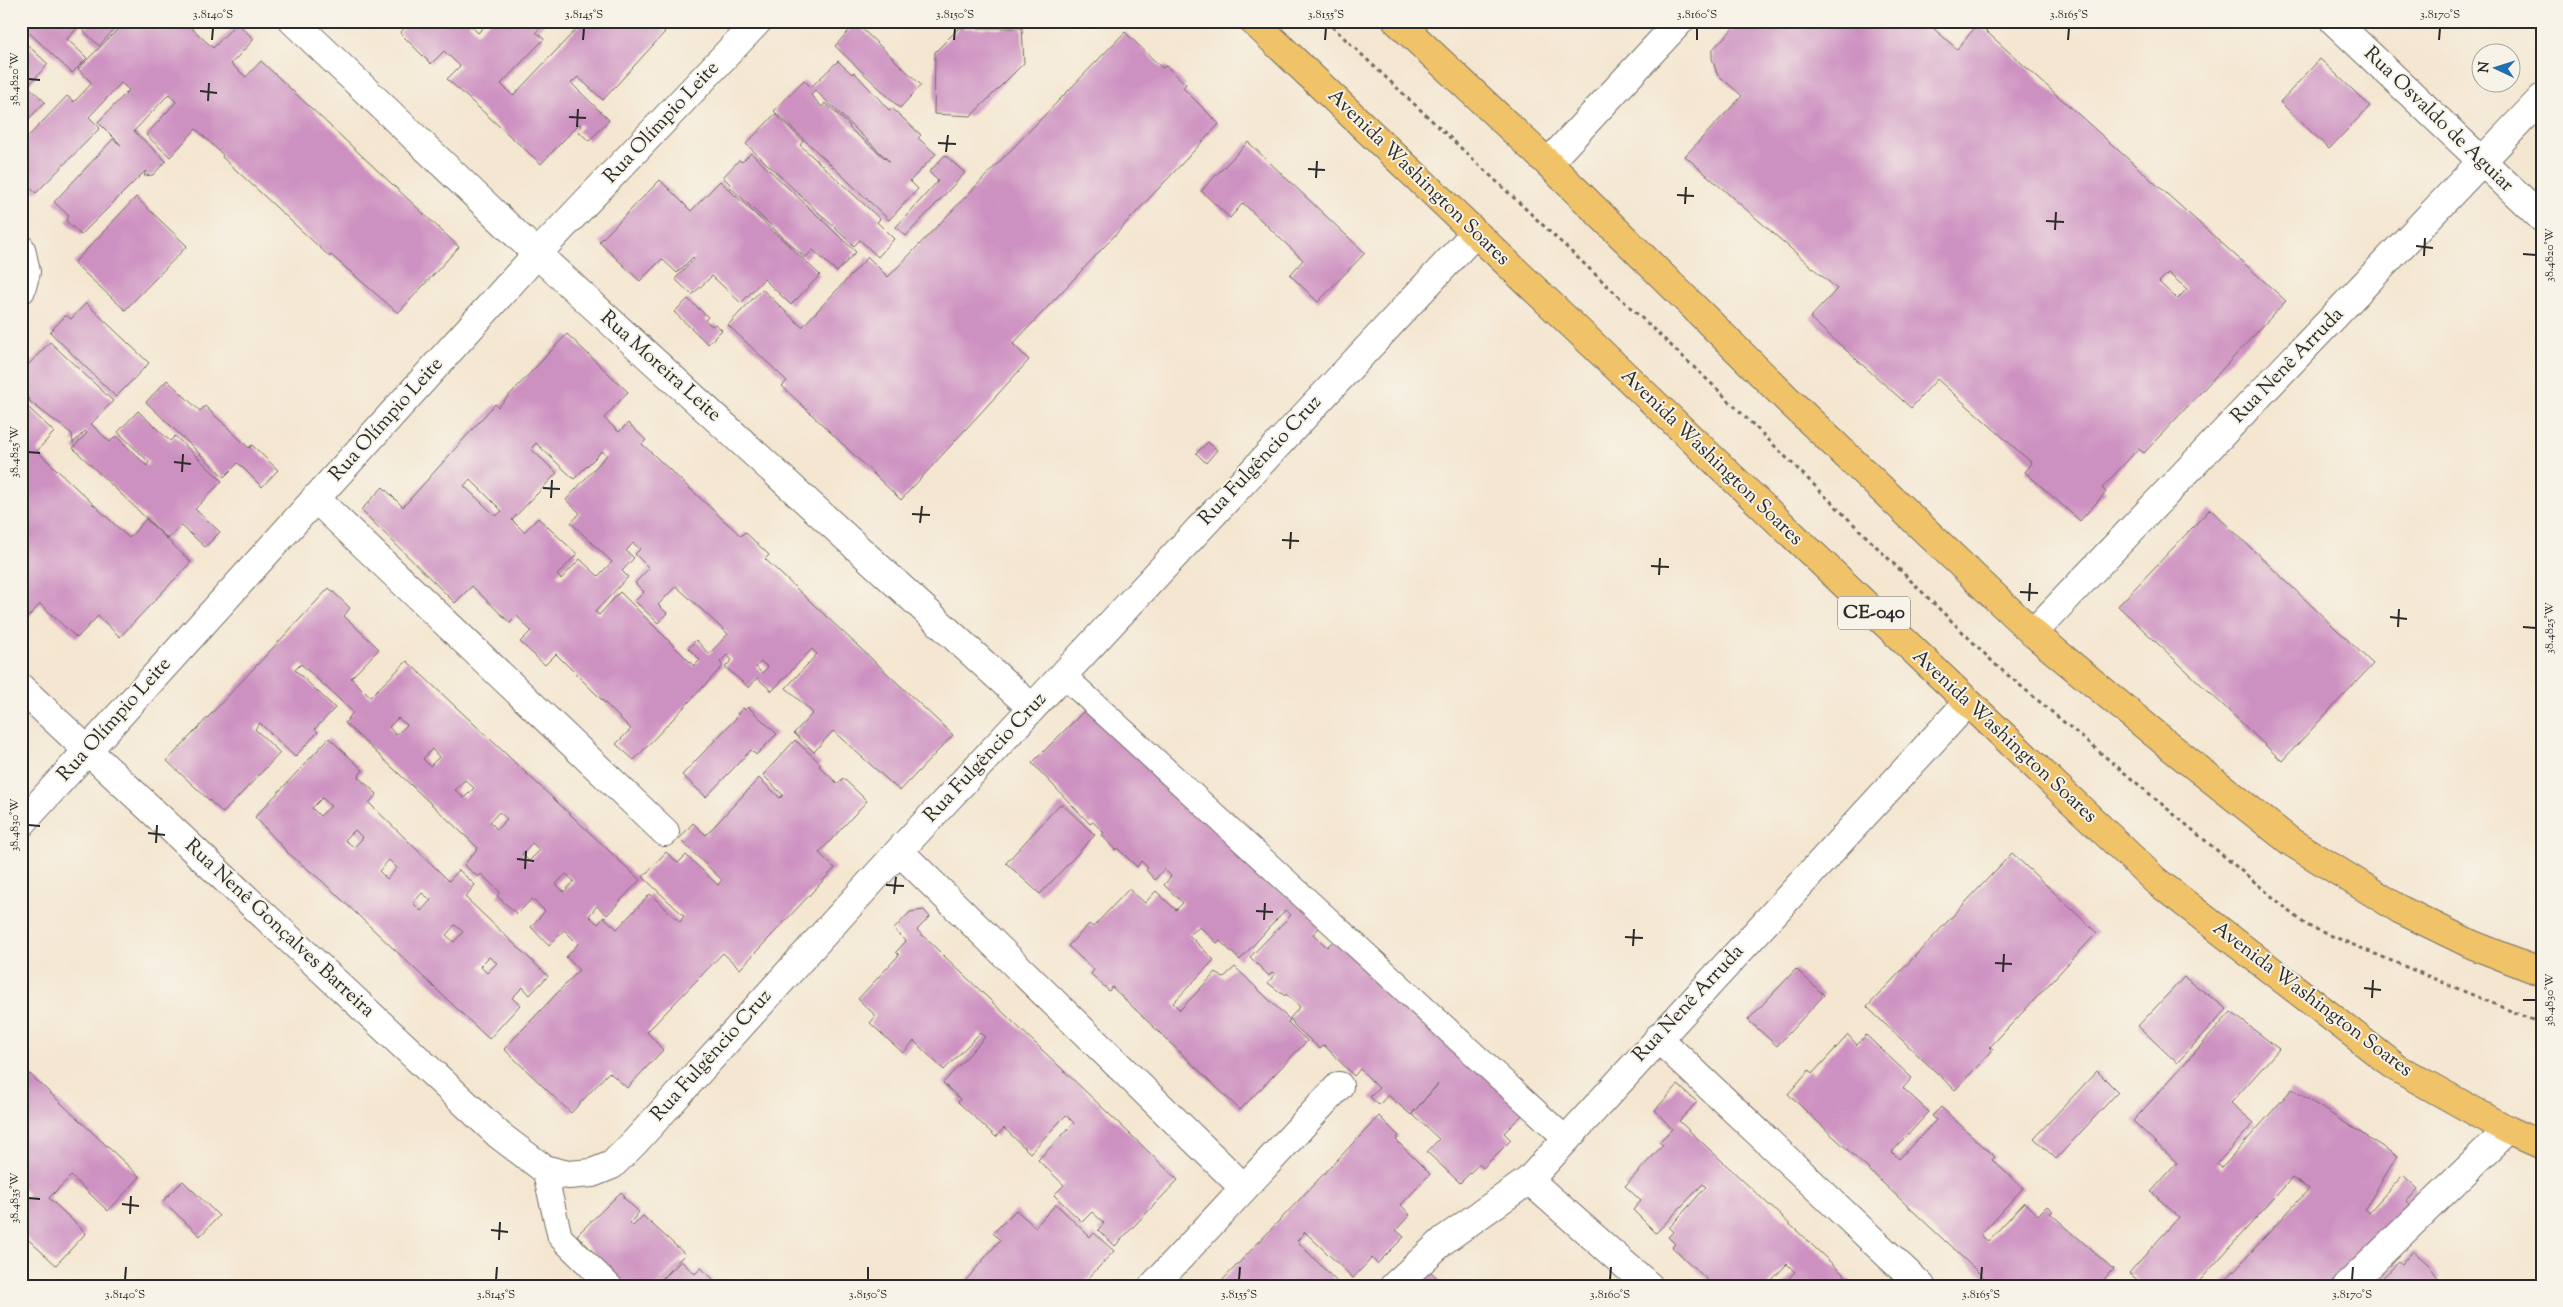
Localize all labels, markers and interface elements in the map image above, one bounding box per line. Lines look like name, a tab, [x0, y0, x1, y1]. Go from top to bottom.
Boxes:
text: 3.8140°S	[193, 6, 233, 24]
text: 3.8145°S	[565, 6, 603, 24]
text: 3.8150°S	[936, 6, 974, 24]
text: 3.8155°S	[1308, 6, 1344, 24]
text: 3.8160°S	[1677, 6, 1717, 24]
text: 3.8165°S	[2050, 6, 2088, 24]
text: 3.8170°S	[2420, 6, 2460, 24]
street label: Rua Osvaldo de Aguiar	[2356, 40, 2520, 200]
north arrow	[2470, 42, 2520, 92]
text: 38.4820°W	[6, 51, 24, 106]
street label: Rua Olímpio Leite	[597, 55, 727, 191]
text: N	[2475, 61, 2495, 74]
street label: Avenida Washington Soares	[1320, 83, 1516, 273]
text: 38.4820°W	[2541, 227, 2559, 282]
street label: Rua Nenê Arruda	[2225, 301, 2351, 431]
street label: Rua Moreira Leite	[593, 305, 727, 429]
street label: Rua Olímpio Leite	[323, 351, 451, 489]
street label: Avenida Washington Soares	[1613, 363, 1809, 553]
street label: Rua Fulgêncio Cruz	[1193, 389, 1329, 533]
text: 38.4825°W	[6, 425, 24, 478]
road number: CE-040	[1838, 596, 1910, 630]
text: 38.4825°W	[2541, 601, 2559, 654]
street label: Avenida Washington Soares	[1905, 643, 2103, 831]
street label: Rua Olímpio Leite	[51, 651, 179, 789]
street label: Rua Fulgêncio Cruz	[918, 686, 1054, 830]
text: 38.4830°W	[6, 798, 24, 852]
street label: Rua Nenê Gonçalves Barreira	[177, 833, 381, 1025]
street label: Avenida Washington Soares	[2206, 915, 2418, 1085]
street label: Rua Nenê Arruda	[1627, 939, 1751, 1069]
text: 38.4830°W	[2541, 973, 2559, 1027]
street label: Rua Fulgêncio Cruz	[645, 983, 779, 1129]
text: 38.4835°W	[6, 1172, 24, 1224]
text: 3.8140°S	[105, 1286, 145, 1304]
text: 3.8145°S	[477, 1286, 515, 1304]
text: 3.8150°S	[849, 1286, 887, 1304]
text: 3.8155°S	[1221, 1286, 1257, 1304]
text: 3.8160°S	[1590, 1286, 1630, 1304]
text: 3.8165°S	[1962, 1286, 2000, 1304]
text: 3.8170°S	[2332, 1286, 2372, 1304]

